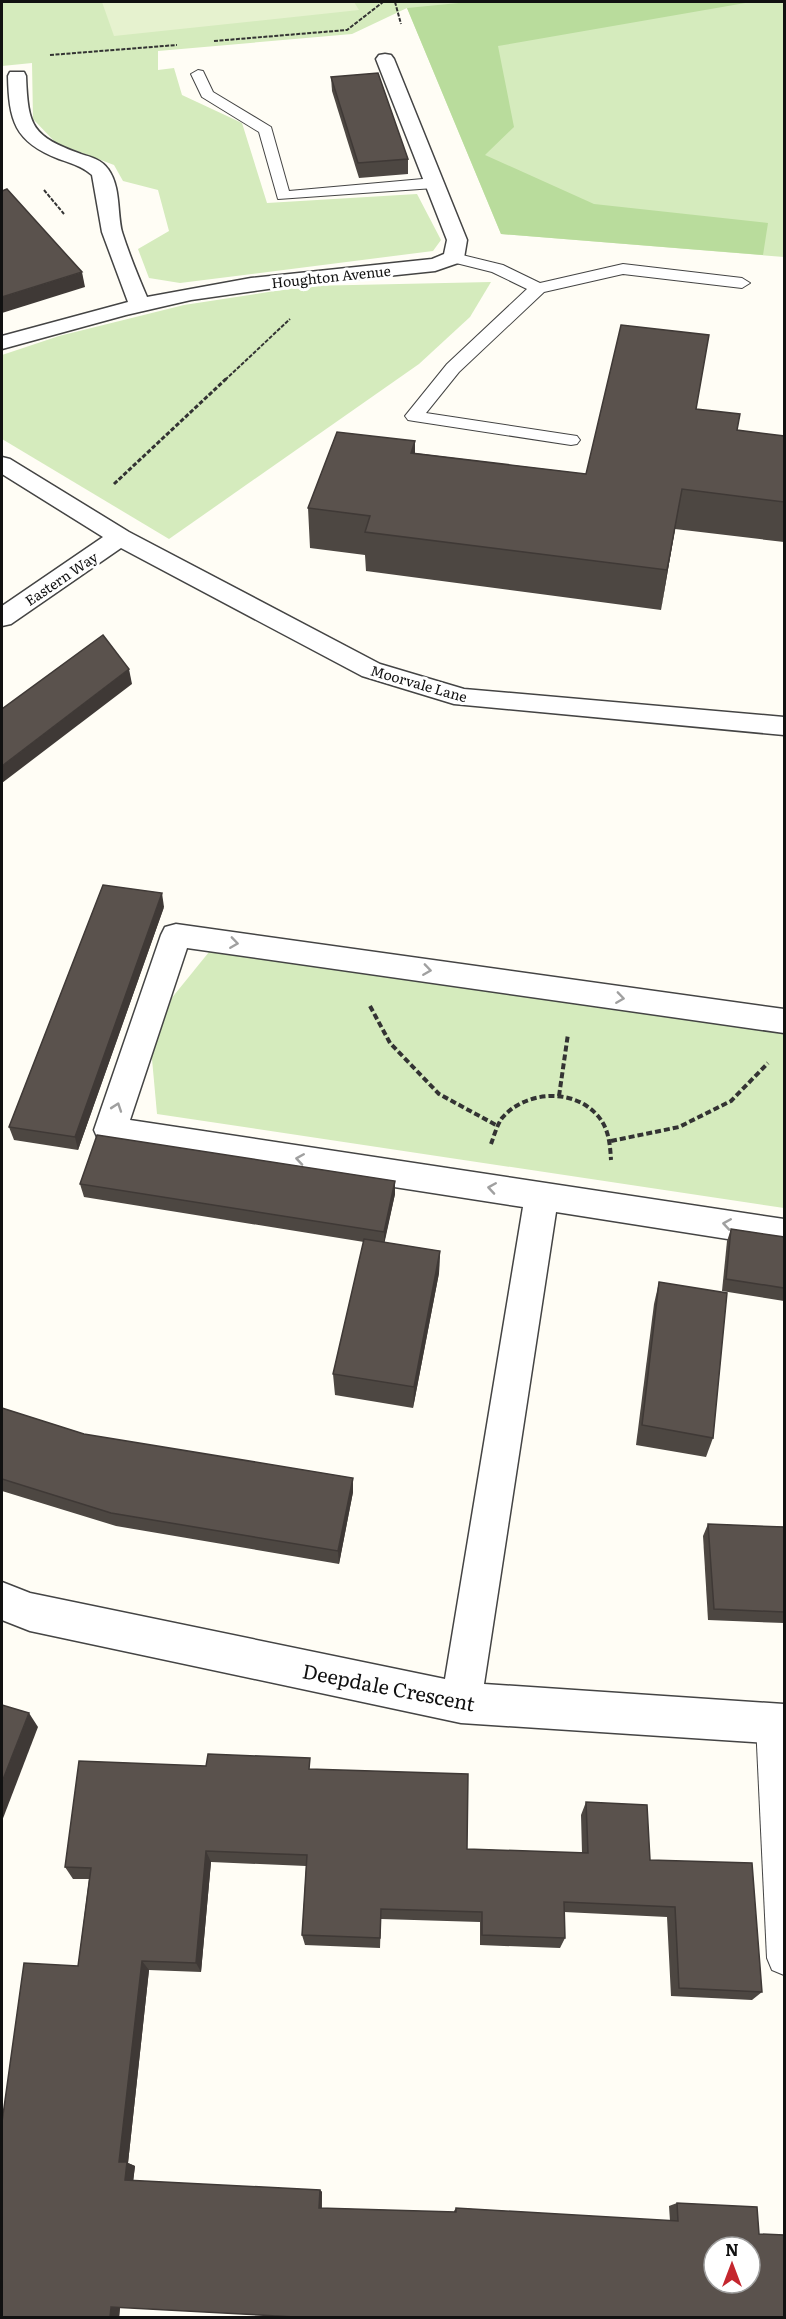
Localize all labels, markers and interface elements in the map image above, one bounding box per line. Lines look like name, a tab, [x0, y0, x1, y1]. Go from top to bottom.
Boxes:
street label: Houghton Avenue	[270, 260, 392, 292]
street label: Eastern Way	[21, 546, 102, 610]
street label: Moorvale Lane	[368, 660, 470, 706]
one-way arrow	[229, 937, 239, 949]
one-way arrow	[423, 964, 432, 976]
one-way arrow	[616, 991, 625, 1003]
one-way arrow	[110, 1103, 123, 1113]
one-way arrow	[295, 1153, 305, 1166]
one-way arrow	[488, 1183, 497, 1195]
one-way arrow	[722, 1219, 731, 1231]
street label: Deepdale Crescent	[300, 1655, 478, 1717]
north arrow	[702, 2235, 762, 2295]
text: N	[725, 2237, 739, 2261]

